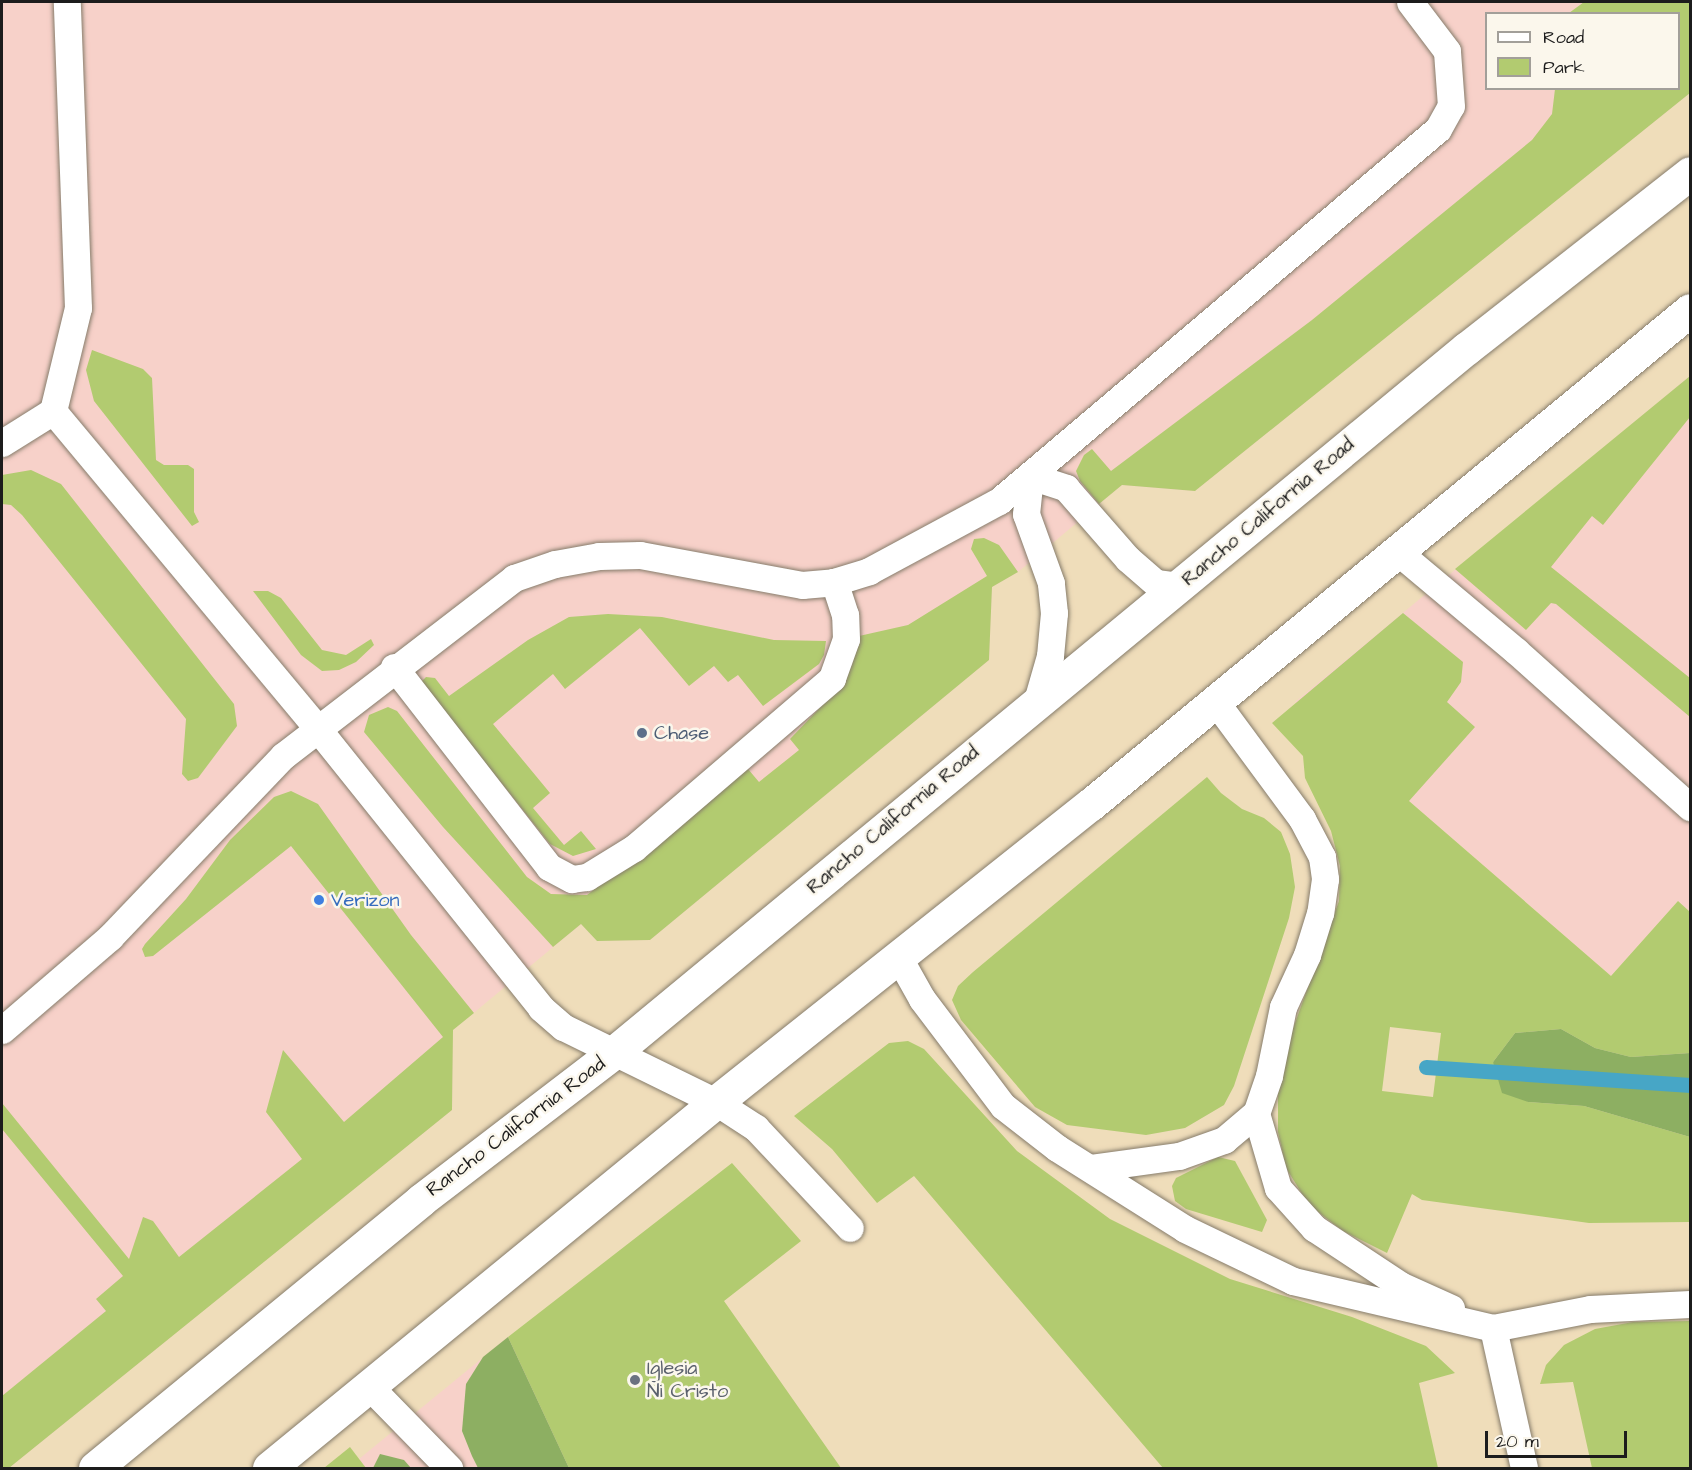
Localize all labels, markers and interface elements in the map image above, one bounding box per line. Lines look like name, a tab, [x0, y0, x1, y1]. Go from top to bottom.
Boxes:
legend	[1485, 12, 1680, 90]
text: Road	[1543, 25, 1584, 50]
text: Park	[1543, 55, 1585, 80]
street label: Rancho California Road	[1177, 433, 1359, 591]
place label: Chase	[654, 721, 709, 745]
marker: Chase	[635, 726, 649, 740]
street label: Rancho California Road	[802, 741, 984, 899]
place label: Verizon	[331, 888, 400, 912]
marker: Verizon	[312, 893, 326, 907]
street label: Rancho California Road	[422, 1052, 610, 1202]
place label: Iglesia Ni Cristo	[647, 1356, 728, 1403]
marker: Iglesia Ni Cristo	[628, 1373, 642, 1387]
scale bar	[1488, 1419, 1630, 1457]
text: 20 m	[1496, 1429, 1539, 1454]

